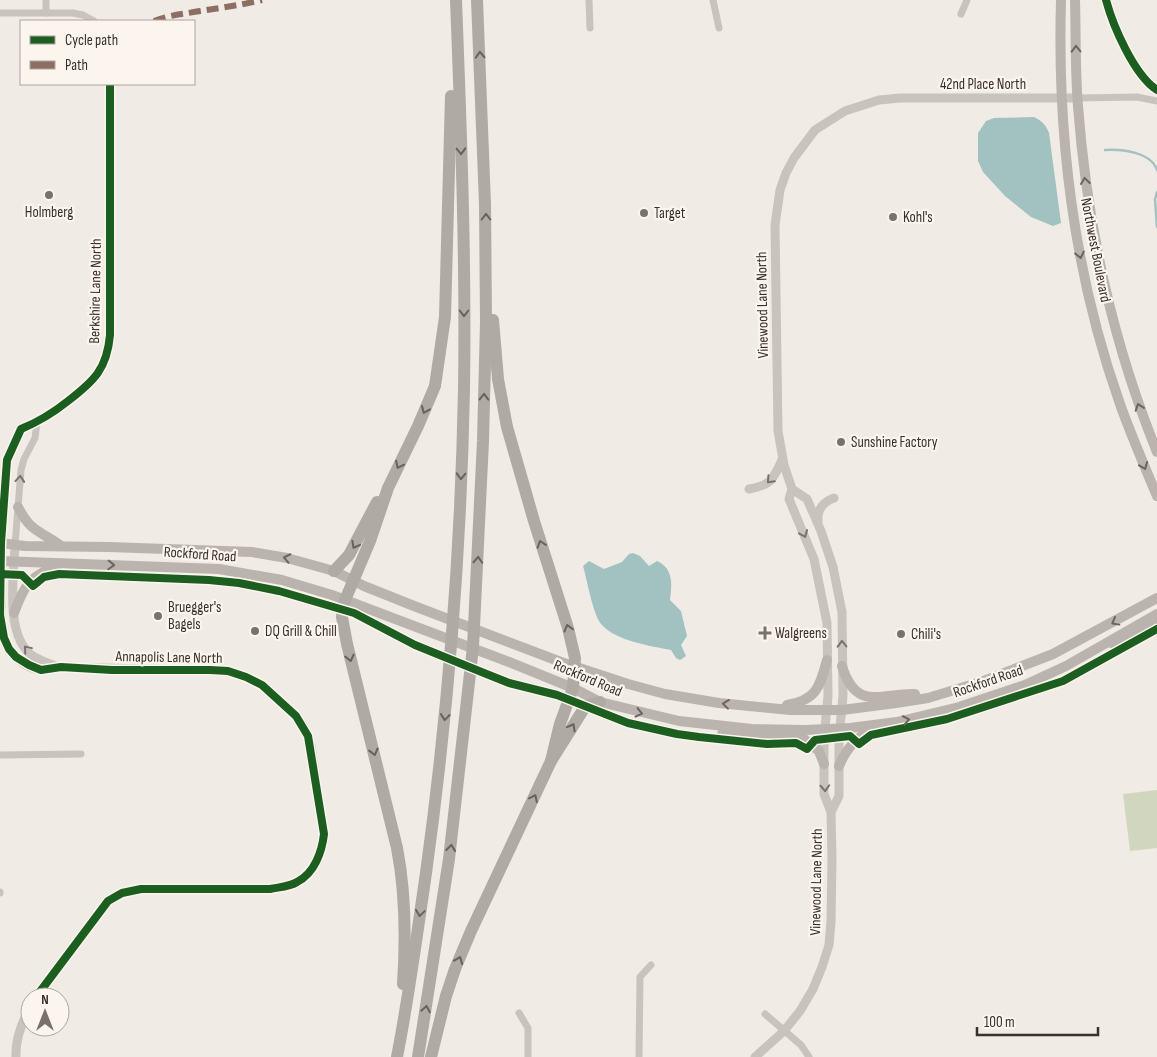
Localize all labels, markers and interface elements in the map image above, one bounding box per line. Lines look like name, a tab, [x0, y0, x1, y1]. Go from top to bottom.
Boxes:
legend	[20, 20, 195, 85]
text: Cycle path	[65, 31, 118, 50]
one-way arrow	[1071, 45, 1081, 52]
one-way arrow	[474, 51, 485, 59]
text: Path	[65, 56, 88, 75]
street label: 42nd Place North	[940, 75, 1026, 94]
one-way arrow	[456, 147, 467, 155]
one-way arrow	[1080, 177, 1091, 185]
marker: Holmberg	[43, 189, 55, 201]
street label: Northwest Boulevard	[1076, 196, 1115, 304]
place label: Holmberg	[25, 203, 73, 222]
place label: Target	[654, 204, 686, 223]
marker: Target	[638, 207, 650, 219]
place label: Kohl's	[903, 208, 933, 227]
marker: Kohl's	[887, 211, 899, 223]
one-way arrow	[480, 213, 491, 221]
street label: Berkshire Lane North	[85, 238, 106, 344]
street label: Vinewood Lane North	[752, 251, 773, 359]
one-way arrow	[1074, 251, 1085, 259]
one-way arrow	[459, 310, 469, 317]
one-way arrow	[479, 393, 490, 401]
one-way arrow	[1135, 403, 1145, 412]
one-way arrow	[421, 405, 432, 414]
place label: Sunshine Factory	[851, 433, 938, 452]
marker: Sunshine Factory	[835, 436, 847, 448]
one-way arrow	[395, 460, 405, 469]
one-way arrow	[1139, 461, 1149, 469]
one-way arrow	[456, 472, 466, 480]
one-way arrow	[14, 474, 25, 482]
one-way arrow	[767, 474, 776, 483]
one-way arrow	[798, 530, 808, 538]
one-way arrow	[351, 539, 361, 548]
one-way arrow	[537, 540, 547, 549]
street label: Rockford Road	[163, 542, 237, 567]
one-way arrow	[282, 554, 291, 564]
one-way arrow	[472, 555, 483, 563]
one-way arrow	[107, 560, 115, 570]
place label: Bruegger's Bagels	[168, 598, 221, 634]
marker: Bruegger's Bagels	[152, 610, 164, 622]
one-way arrow	[1111, 615, 1120, 625]
place label: DQ Grill & Chill	[265, 622, 337, 641]
one-way arrow	[563, 624, 574, 633]
place label: Walgreens	[775, 624, 827, 643]
marker: DQ Grill & Chill	[249, 625, 261, 637]
place label: Chili's	[911, 625, 941, 644]
marker: Walgreens	[759, 627, 771, 639]
marker: Chili's	[895, 628, 907, 640]
one-way arrow	[837, 640, 847, 648]
one-way arrow	[24, 646, 33, 655]
street label: Annapolis Lane North	[114, 647, 223, 668]
one-way arrow	[344, 653, 355, 662]
street label: Rockford Road	[551, 656, 625, 701]
street label: Rockford Road	[951, 661, 1026, 702]
one-way arrow	[722, 699, 730, 710]
one-way arrow	[635, 707, 644, 717]
one-way arrow	[440, 714, 451, 722]
one-way arrow	[901, 716, 910, 726]
one-way arrow	[566, 723, 576, 732]
one-way arrow	[368, 747, 378, 755]
one-way arrow	[819, 784, 830, 792]
one-way arrow	[528, 794, 538, 803]
street label: Vinewood Lane North	[806, 828, 827, 936]
one-way arrow	[445, 844, 456, 852]
one-way arrow	[416, 909, 426, 918]
one-way arrow	[453, 956, 463, 965]
north arrow	[20, 987, 70, 1037]
text: N	[41, 991, 49, 1008]
scale bar	[977, 1004, 1098, 1036]
one-way arrow	[420, 1005, 430, 1013]
text: 100 m	[984, 1013, 1015, 1032]

